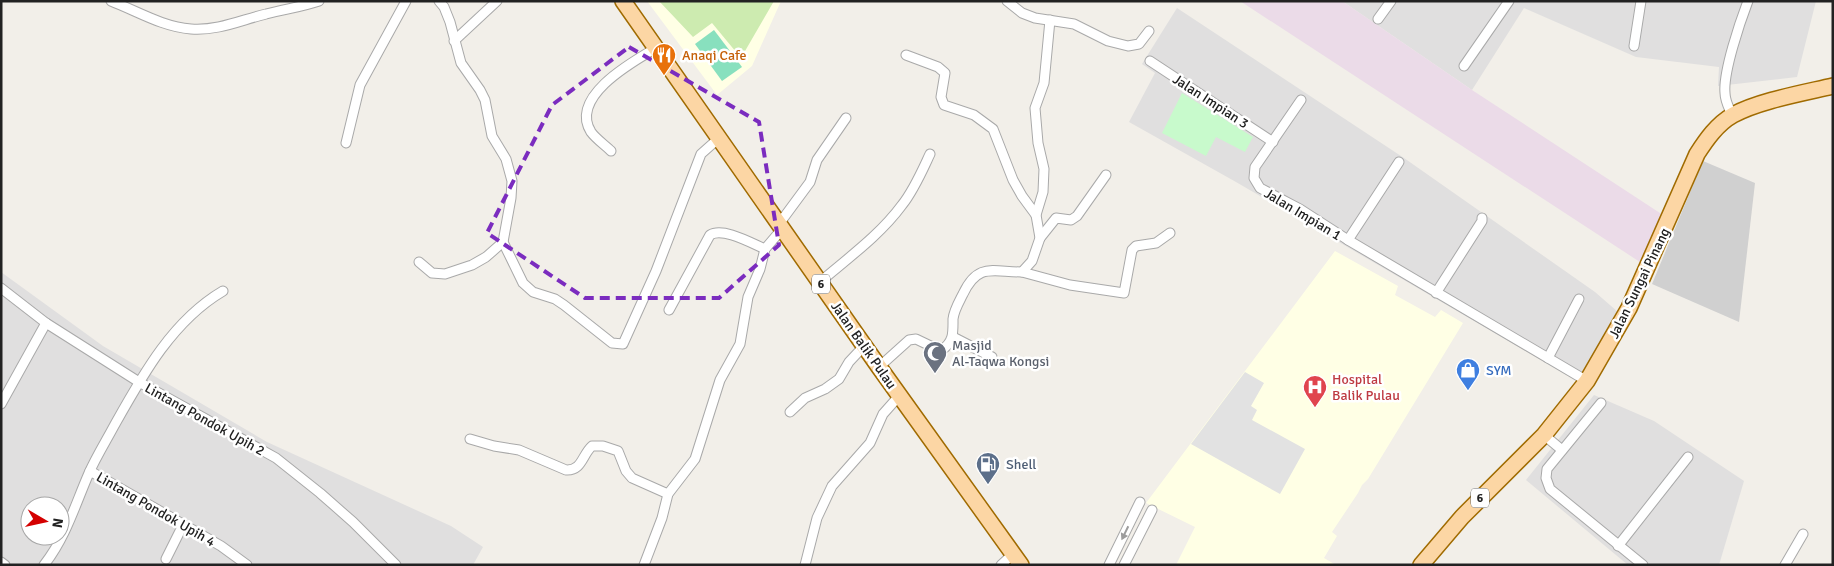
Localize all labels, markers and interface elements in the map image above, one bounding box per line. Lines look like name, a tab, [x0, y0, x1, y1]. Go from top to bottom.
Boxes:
restaurant icon: Anaqi Cafe	[651, 42, 677, 76]
place label: Anaqi Cafe	[682, 47, 747, 64]
street label: Jalan Impian 3	[1170, 71, 1252, 132]
street label: Jalan Impian 1	[1261, 185, 1344, 244]
street label: Jalan Sungai Pinang	[1605, 225, 1674, 341]
road number: 6	[812, 274, 830, 294]
street label: Jalan Balik Pulau	[827, 298, 900, 392]
place label: Masjid Al-Taqwa Kongsi	[952, 337, 1049, 370]
mosque icon: Masjid Al-Taqwa Kongsi	[922, 340, 948, 374]
shop icon: SYM	[1455, 357, 1481, 391]
place label: SYM	[1486, 362, 1512, 379]
place label: Hospital Balik Pulau	[1332, 371, 1400, 404]
hospital icon: Hospital Balik Pulau	[1302, 374, 1328, 408]
street label: Lintang Pondok Upih 2	[142, 379, 268, 460]
fuel station icon: Shell	[975, 451, 1001, 485]
place label: Shell	[1006, 456, 1036, 473]
street label: Lintang Pondok Upih 4	[93, 468, 219, 551]
road number: 6	[1471, 488, 1489, 508]
north arrow	[20, 496, 70, 546]
text: N	[48, 517, 67, 529]
one-way arrow	[1120, 526, 1128, 540]

